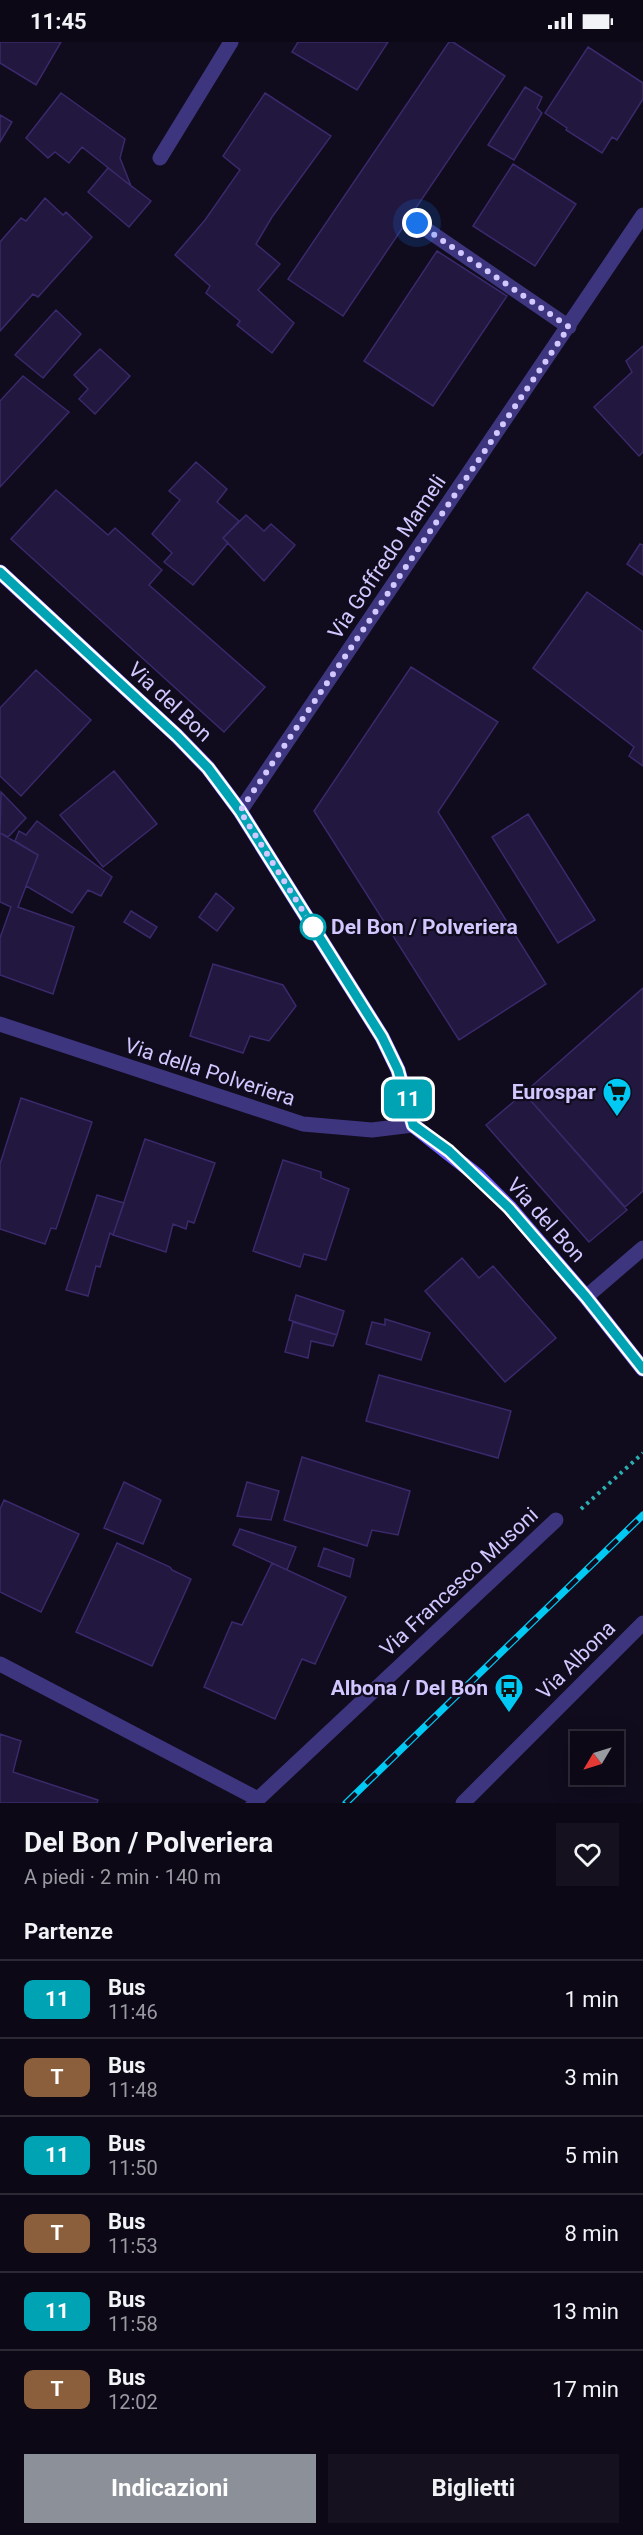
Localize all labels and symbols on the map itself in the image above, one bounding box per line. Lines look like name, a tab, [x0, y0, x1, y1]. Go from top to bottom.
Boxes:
your location	[402, 208, 432, 238]
street label: Via Goffredo Mameli	[323, 470, 451, 644]
street label: Via del Bon	[123, 657, 217, 747]
marker: Del Bon / Polveriera	[300, 914, 326, 940]
place label: Del Bon / Polveriera	[331, 915, 518, 939]
street label: Via della Polveriera	[122, 1033, 298, 1111]
supermarket icon: Eurospar	[601, 1076, 633, 1118]
line badge: 11	[381, 1080, 435, 1118]
place label: Eurospar	[512, 1080, 596, 1104]
street label: Via del Bon	[502, 1173, 590, 1267]
street label: Via Francesco Musoni	[375, 1503, 543, 1661]
street label: Via Albona	[532, 1616, 620, 1704]
bus stop icon: Albona / Del Bon	[493, 1672, 525, 1714]
place label: Albona / Del Bon	[331, 1676, 488, 1700]
north arrow	[570, 1731, 624, 1785]

